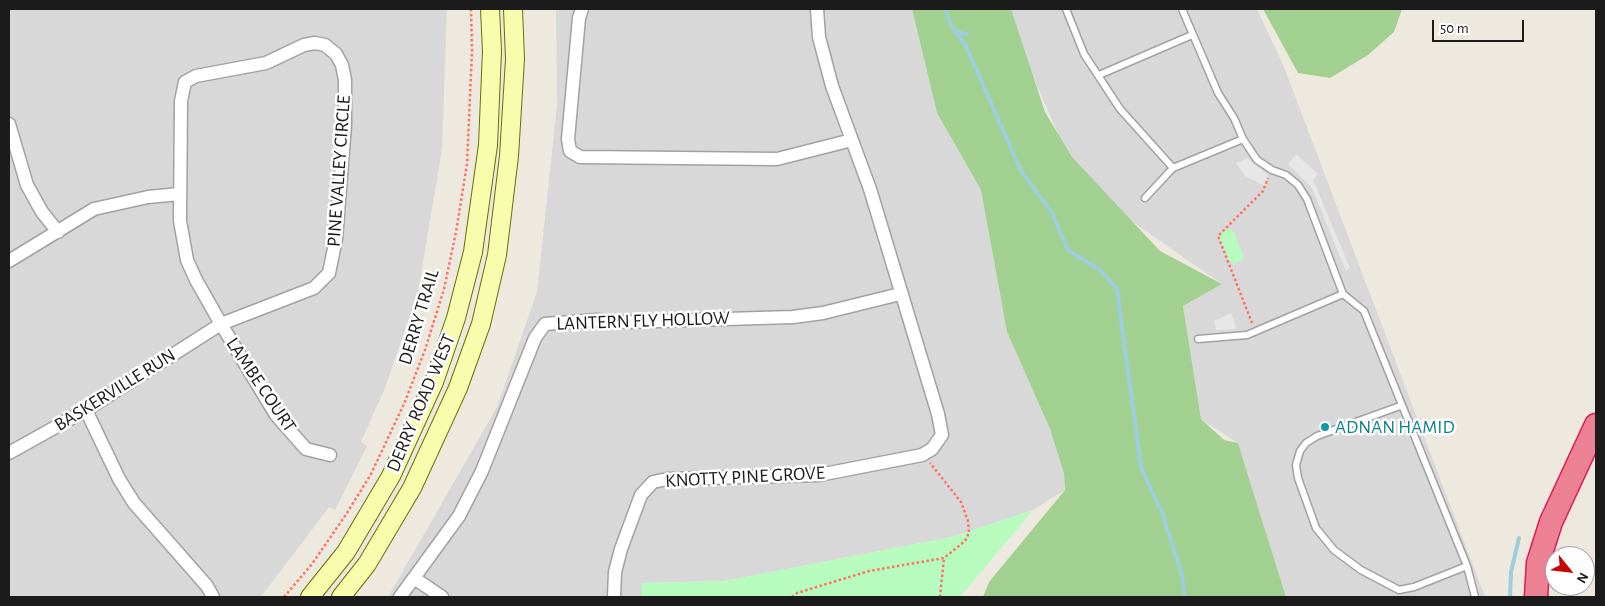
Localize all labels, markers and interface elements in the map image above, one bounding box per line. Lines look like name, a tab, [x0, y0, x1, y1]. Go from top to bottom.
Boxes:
scale bar	[1435, 10, 1528, 42]
text: 50 m	[1440, 21, 1469, 36]
street label: PINE VALLEY CIRCLE	[322, 94, 356, 248]
street label: DERRY TRAIL	[394, 266, 444, 368]
street label: LANTERN FLY HOLLOW	[556, 307, 730, 335]
street label: DERRY ROAD WEST	[382, 331, 460, 475]
street label: LAMBE COURT	[221, 333, 301, 437]
street label: BASKERVILLE RUN	[50, 344, 180, 436]
place label: ADNAN HAMID	[1335, 416, 1455, 438]
marker: ADNAN HAMID	[1319, 421, 1331, 433]
street label: KNOTTY PINE GROVE	[665, 461, 825, 493]
north arrow	[1545, 546, 1595, 596]
text: N	[1574, 570, 1591, 585]

